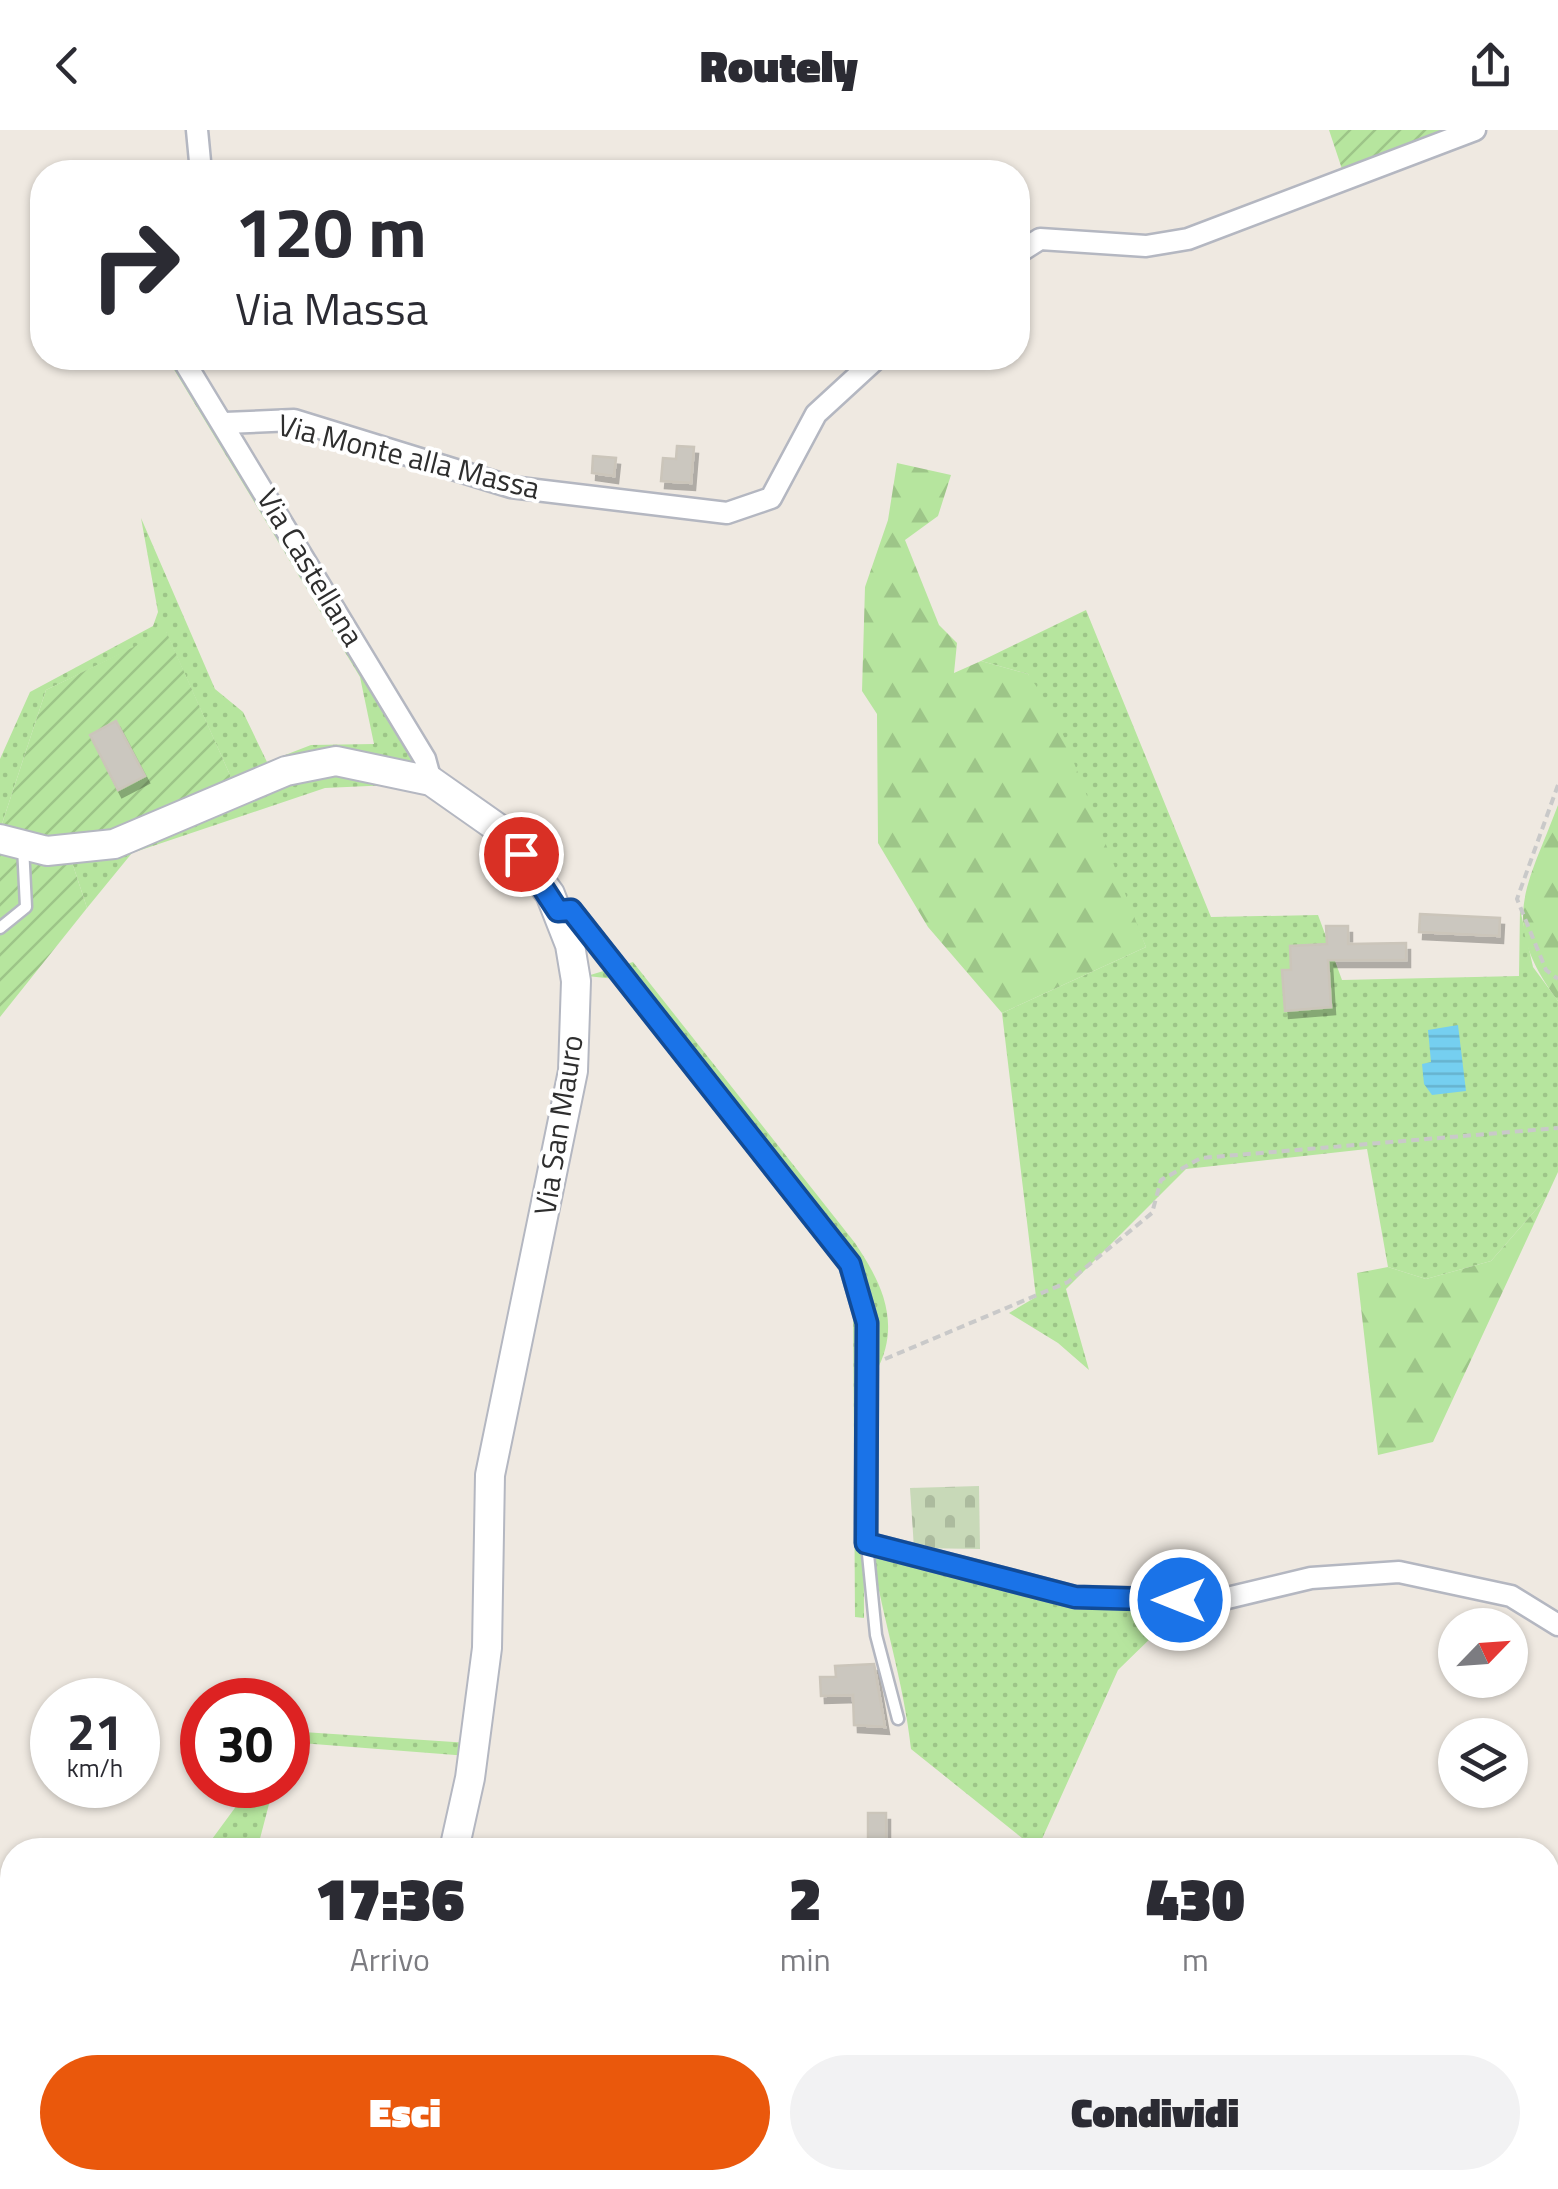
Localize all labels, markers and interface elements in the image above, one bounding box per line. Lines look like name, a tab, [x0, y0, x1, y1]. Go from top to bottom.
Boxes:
text: Routely	[700, 31, 858, 99]
icon: back	[40, 38, 95, 93]
icon: share	[1463, 38, 1518, 93]
text: 120 m	[235, 178, 427, 284]
icon: right	[70, 200, 200, 330]
text: Via Massa	[235, 274, 428, 342]
street label: Via Monte alla Massa	[273, 401, 545, 511]
street label: Via Castellana	[246, 479, 376, 655]
pin	[479, 812, 564, 897]
icon: arrive	[494, 827, 549, 882]
street label: Via San Mauro	[521, 1032, 595, 1218]
position arrow	[1128, 1548, 1232, 1652]
north arrow	[1438, 1608, 1528, 1698]
map controls	[1438, 1608, 1528, 1808]
speed limit sign: 30	[180, 1678, 310, 1808]
text: 21	[67, 1693, 123, 1769]
button: layers	[1438, 1718, 1528, 1808]
text: km/h	[67, 1749, 123, 1787]
text: 17:36	[315, 1852, 464, 1943]
text: 2	[789, 1852, 822, 1943]
text: 430	[1146, 1852, 1245, 1943]
text: Arrivo	[350, 1935, 430, 1983]
text: min	[780, 1935, 831, 1983]
text: m	[1182, 1935, 1209, 1983]
button: Esci	[40, 2055, 770, 2170]
button: Condividi	[790, 2055, 1520, 2170]

